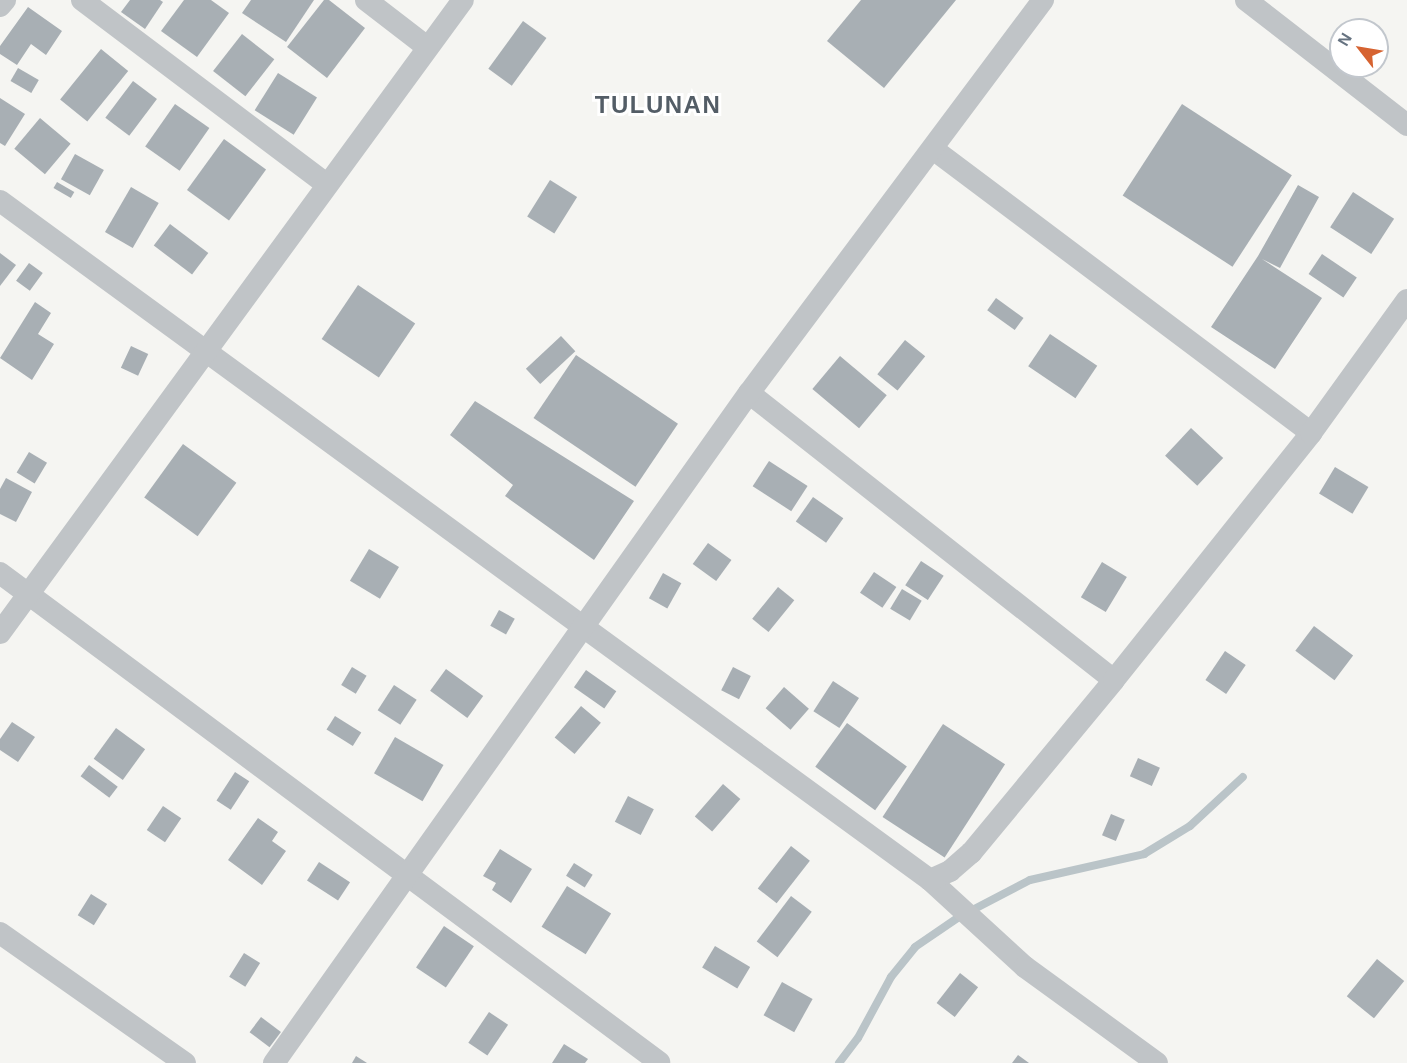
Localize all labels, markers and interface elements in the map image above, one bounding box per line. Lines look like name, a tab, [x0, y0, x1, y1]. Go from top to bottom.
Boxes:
north arrow	[1329, 18, 1389, 78]
text: N	[1335, 30, 1355, 49]
district label: TULUNAN	[595, 91, 721, 119]

